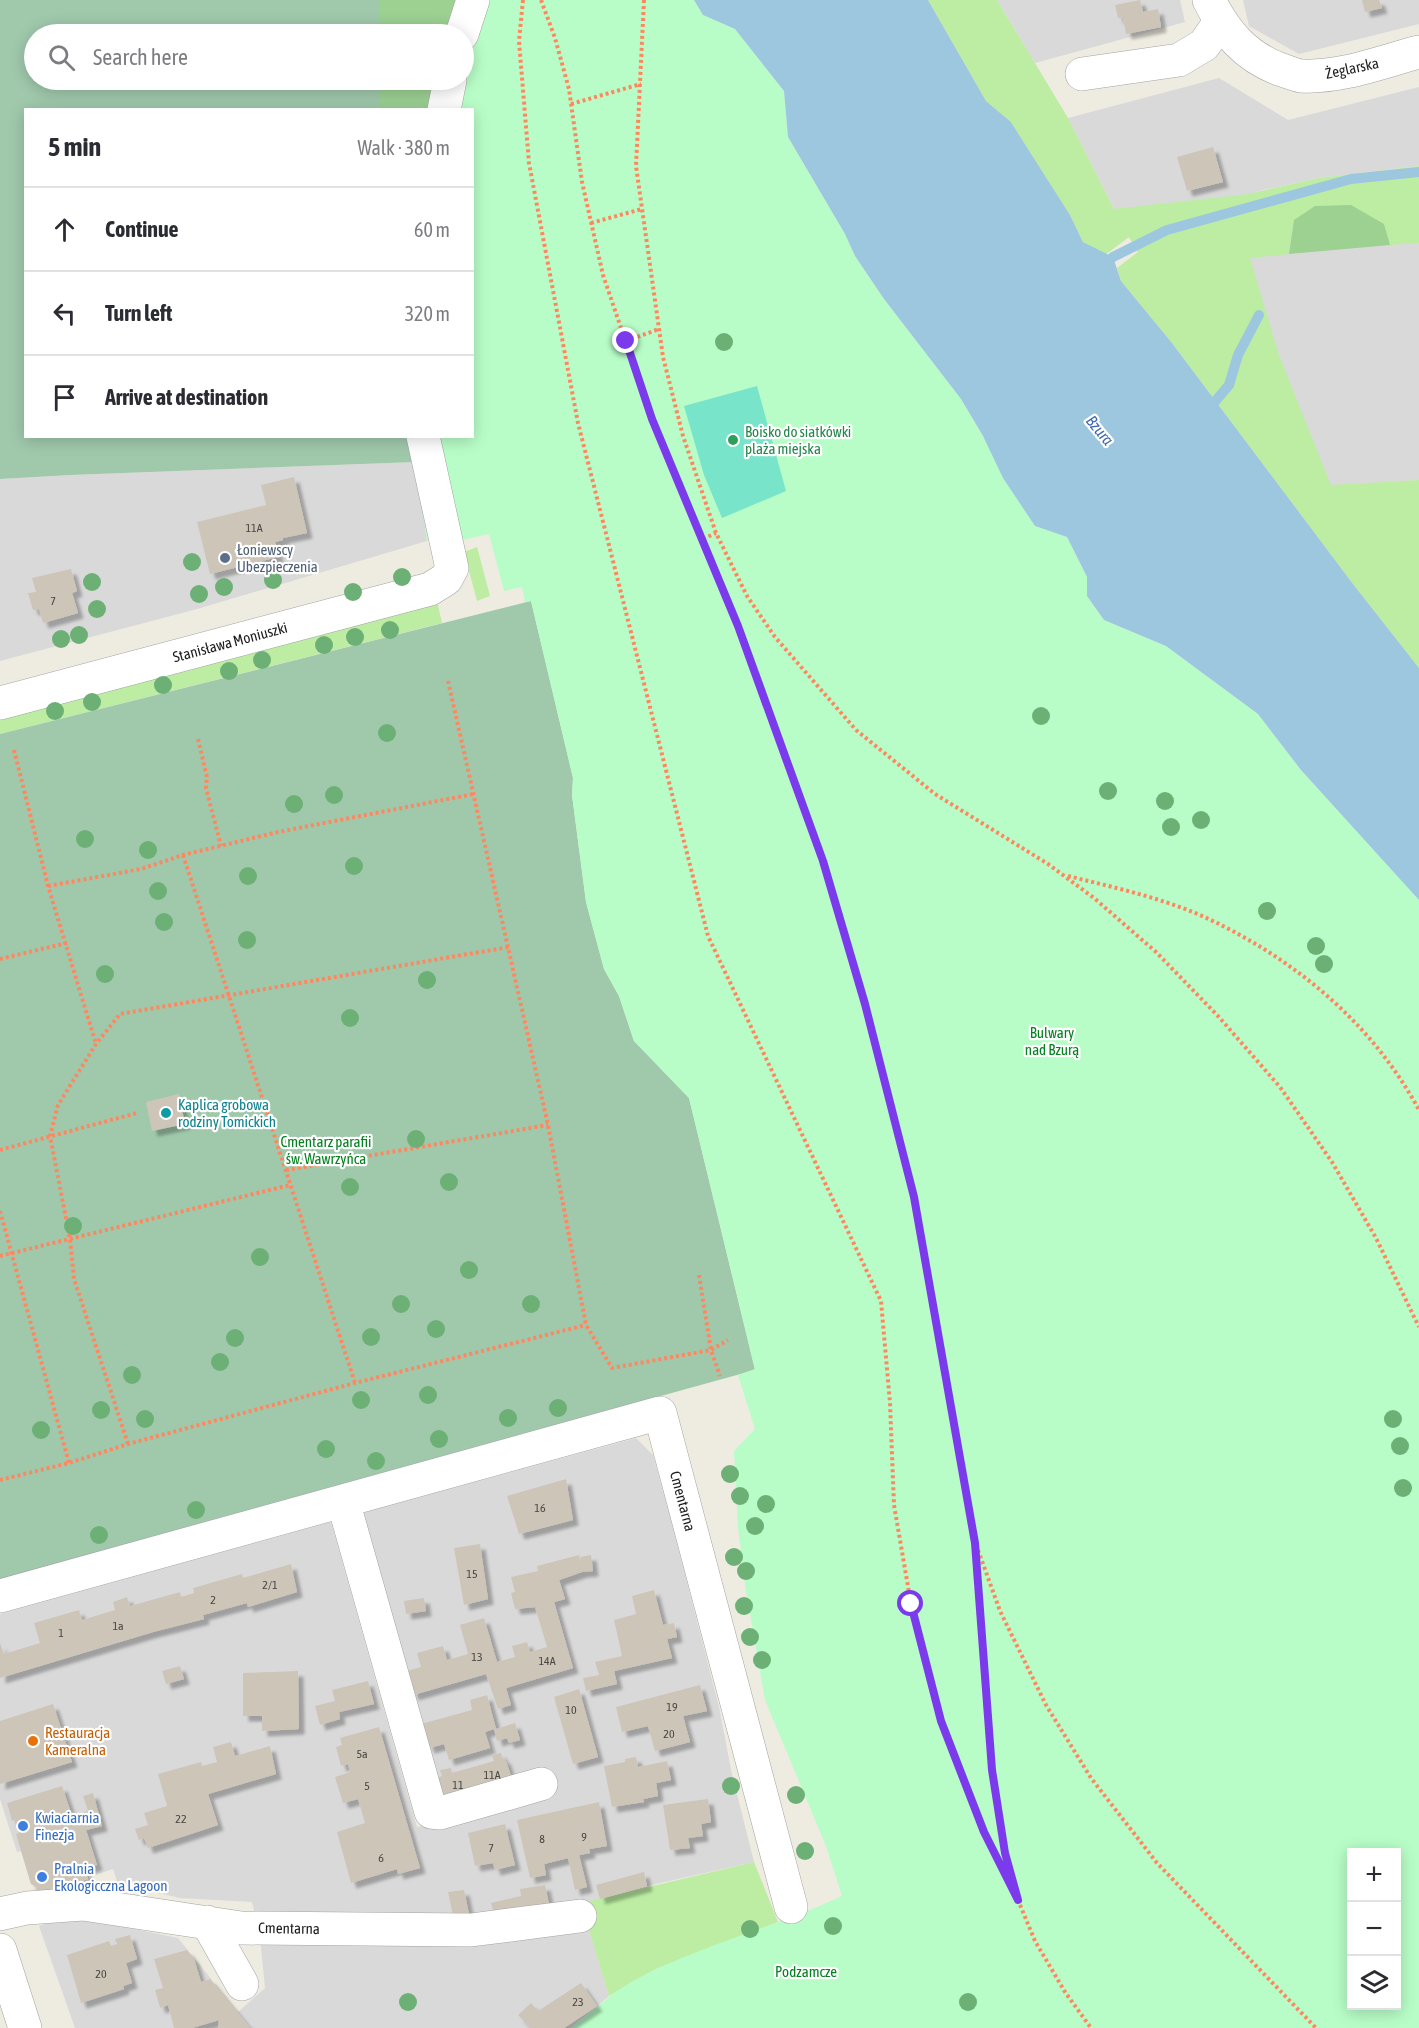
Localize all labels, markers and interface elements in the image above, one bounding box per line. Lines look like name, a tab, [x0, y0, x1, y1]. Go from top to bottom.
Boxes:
search box	[24, 24, 474, 90]
icon: search	[45, 41, 78, 74]
text: Search here	[93, 44, 188, 70]
street label: Żeglarska	[1324, 54, 1380, 82]
text: 5 min	[48, 132, 101, 162]
text: Walk · 380 m	[358, 136, 450, 159]
icon: ahead	[48, 213, 81, 246]
text: Continue	[105, 216, 179, 242]
text: 60 m	[414, 218, 450, 241]
icon: left	[48, 297, 81, 330]
text: Turn left	[105, 300, 172, 326]
text: 320 m	[405, 302, 450, 325]
route end	[612, 327, 638, 353]
icon: arrive	[48, 381, 81, 414]
text: Arrive at destination	[105, 384, 268, 410]
water label: Bzura	[1083, 412, 1118, 449]
place label: Boisko do siatkówki plaża miejska	[745, 423, 851, 457]
marker: Boisko do siatkówki plaża miejska	[726, 433, 740, 447]
house number: 11A	[245, 521, 263, 535]
place label: Łoniewscy Ubezpieczenia	[237, 541, 318, 575]
marker: Łoniewscy Ubezpieczenia	[218, 551, 232, 565]
house number: 7	[50, 594, 56, 608]
street label: Stanisława Moniuszki	[171, 619, 289, 665]
park label: Bulwary nad Bzurą	[1025, 1024, 1079, 1058]
place label: Kaplica grobowa rodziny Tomickich	[178, 1096, 276, 1130]
marker: Kaplica grobowa rodziny Tomickich	[159, 1106, 173, 1120]
park label: Cmentarz parafii św. Wawrzyńca	[280, 1133, 372, 1167]
street label: Cmentarna	[667, 1469, 699, 1533]
house number: 16	[534, 1501, 546, 1515]
house number: 15	[466, 1567, 478, 1581]
house number: 2/1	[262, 1578, 278, 1592]
route start	[897, 1590, 923, 1616]
house number: 2	[210, 1593, 216, 1607]
house number: 1a	[112, 1619, 124, 1633]
house number: 1	[58, 1626, 64, 1640]
house number: 13	[471, 1650, 483, 1664]
house number: 14A	[538, 1654, 556, 1668]
house number: 19	[666, 1700, 678, 1714]
house number: 10	[565, 1703, 577, 1717]
place label: Restauracja Kameralna	[45, 1724, 110, 1758]
house number: 20	[663, 1727, 675, 1741]
marker: Restauracja Kameralna	[26, 1734, 40, 1748]
house number: 5a	[356, 1747, 368, 1761]
house number: 11A	[483, 1768, 501, 1782]
house number: 11	[452, 1778, 464, 1792]
house number: 5	[364, 1779, 370, 1793]
place label: Kwiaciarnia Finezja	[35, 1809, 99, 1843]
house number: 22	[175, 1812, 187, 1826]
marker: Kwiaciarnia Finezja	[16, 1819, 30, 1833]
house number: 9	[581, 1830, 587, 1844]
house number: 8	[539, 1832, 545, 1846]
house number: 7	[488, 1841, 494, 1855]
map controls	[1347, 1848, 1401, 2010]
button: +	[1347, 1848, 1401, 1902]
house number: 6	[378, 1851, 384, 1865]
place label: Pralnia Ekologicczna Lagoon	[54, 1860, 168, 1894]
marker: Pralnia Ekologicczna Lagoon	[35, 1870, 49, 1884]
button: −	[1347, 1902, 1401, 1956]
street label: Cmentarna	[258, 1919, 320, 1937]
button: layers	[1347, 1956, 1401, 2010]
park label: Podzamcze	[775, 1963, 837, 1980]
house number: 20	[95, 1967, 107, 1981]
house number: 23	[572, 1995, 584, 2009]

